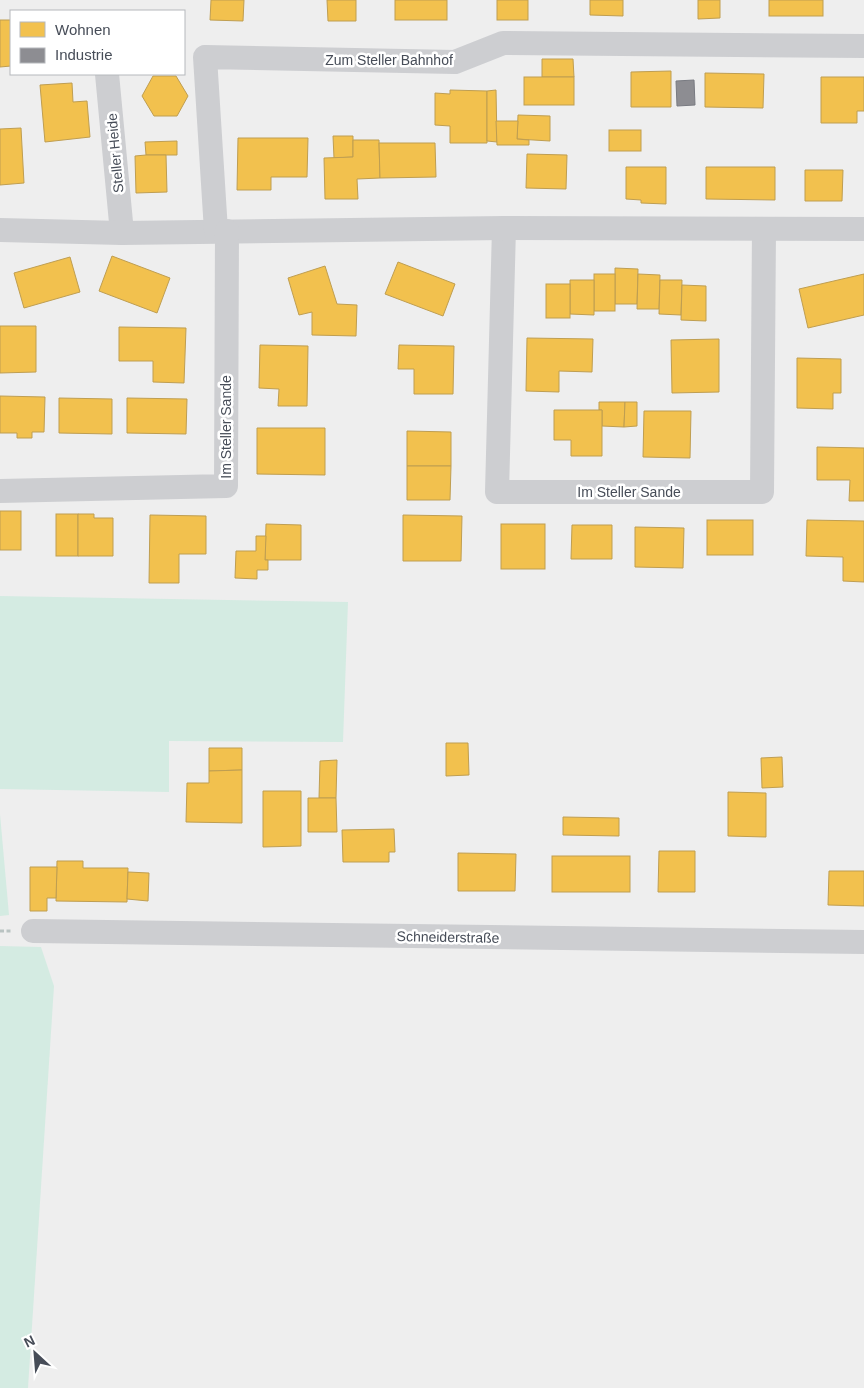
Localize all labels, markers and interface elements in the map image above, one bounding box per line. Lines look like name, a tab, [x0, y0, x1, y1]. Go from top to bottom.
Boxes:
legend	[10, 10, 185, 75]
text: Wohnen	[55, 21, 111, 38]
text: Industrie	[55, 46, 113, 63]
street label: Zum Steller Bahnhof	[325, 52, 453, 68]
street label: Steller Heide	[104, 112, 126, 194]
street label: Im Steller Sande	[218, 375, 234, 479]
street label: Im Steller Sande	[577, 484, 681, 500]
street label: Schneiderstraße	[397, 928, 500, 946]
north arrow	[10, 1328, 60, 1378]
text: N	[21, 1332, 37, 1351]

